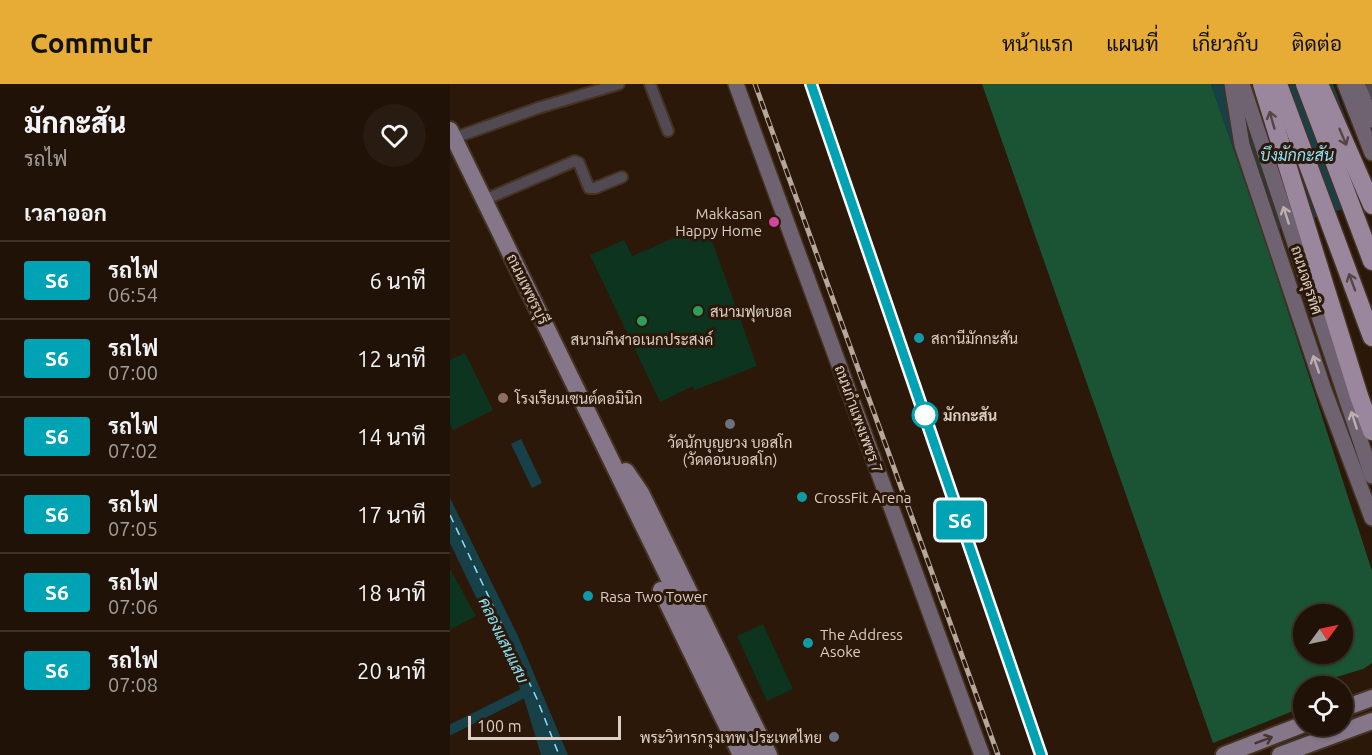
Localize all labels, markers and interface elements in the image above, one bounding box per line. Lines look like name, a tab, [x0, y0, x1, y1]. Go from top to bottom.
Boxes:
text: Commutr	[30, 27, 153, 58]
text: หน้าแรก	[1002, 31, 1073, 55]
text: แผนที่	[1106, 31, 1159, 55]
text: เกี่ยวกับ	[1192, 31, 1259, 55]
text: ติดต่อ	[1292, 31, 1342, 55]
button: heart	[363, 104, 426, 167]
text: มักกะสัน	[24, 107, 126, 138]
one-way arrow	[1266, 111, 1277, 130]
one-way arrow	[1338, 128, 1349, 146]
water label: บึงมักกะสัน	[1260, 145, 1334, 164]
text: รถไฟ	[24, 147, 68, 170]
text: เวลาออก	[24, 200, 107, 225]
place label: Makkasan Happy Home	[675, 205, 762, 239]
one-way arrow	[1279, 206, 1290, 225]
marker: Makkasan Happy Home	[767, 215, 781, 229]
street label: ถนนจตุรทิศ	[1285, 243, 1326, 318]
street label: ถนนเพชรบุรี	[501, 250, 553, 328]
text: รถไฟ	[108, 257, 158, 282]
text: S6	[45, 268, 69, 292]
text: 6 นาที	[369, 268, 426, 293]
one-way arrow	[1345, 273, 1356, 292]
text: 06:54	[108, 283, 158, 306]
place label: สนามฟุตบอล	[710, 303, 792, 323]
marker: สนามฟุตบอล	[691, 304, 705, 318]
marker: สนามกีฬาอเนกประสงค์	[635, 314, 649, 328]
place label: สถานีมักกะสัน	[931, 329, 1018, 347]
place label: สนามกีฬาอเนกประสงค์	[571, 330, 713, 348]
marker: สถานีมักกะสัน	[912, 331, 926, 345]
text: รถไฟ	[108, 335, 158, 360]
text: S6	[45, 346, 69, 370]
text: 12 นาที	[357, 346, 426, 371]
one-way arrow	[1309, 356, 1320, 374]
text: 07:00	[108, 361, 158, 384]
street label: ถนนกำแพงเพชร 7	[832, 363, 886, 475]
place label: โรงเรียนเซนต์ดอมินิก	[514, 389, 642, 407]
marker: โรงเรียนเซนต์ดอมินิก	[496, 391, 510, 405]
marker: มักกะสัน	[912, 402, 938, 428]
place label: มักกะสัน	[943, 406, 998, 424]
one-way arrow	[1347, 411, 1358, 430]
text: รถไฟ	[108, 413, 158, 438]
marker: วัดนักบุญยวง บอสโก (วัดดอนบอสโก)	[723, 417, 737, 431]
text: S6	[45, 424, 69, 448]
text: 14 นาที	[357, 424, 426, 449]
place label: วัดนักบุญยวง บอสโก (วัดดอนบอสโก)	[668, 433, 792, 468]
text: 07:02	[108, 439, 158, 462]
place label: CrossFit Arena	[814, 489, 912, 506]
marker: CrossFit Arena	[795, 490, 809, 504]
text: รถไฟ	[108, 491, 158, 516]
line badge: S6	[933, 500, 987, 540]
text: S6	[45, 502, 69, 526]
text: 17 นาที	[357, 502, 426, 527]
text: S6	[948, 508, 972, 532]
text: 07:05	[108, 517, 158, 540]
text: รถไฟ	[108, 569, 158, 594]
text: S6	[45, 580, 69, 604]
text: 18 นาที	[357, 580, 426, 605]
place label: Rasa Two Tower	[600, 588, 708, 605]
marker: Rasa Two Tower	[581, 589, 595, 603]
water label: คลองแสนแสบ	[475, 594, 533, 686]
text: 07:06	[108, 595, 158, 618]
north arrow	[1293, 604, 1353, 664]
map controls	[1293, 604, 1353, 736]
place label: The Address Asoke	[820, 626, 903, 660]
marker: The Address Asoke	[801, 636, 815, 650]
text: รถไฟ	[108, 647, 158, 672]
text: S6	[45, 658, 69, 682]
text: 20 นาที	[357, 658, 426, 683]
text: 07:08	[108, 673, 158, 696]
button: locate	[1293, 676, 1353, 736]
scale bar	[468, 713, 621, 740]
text: 100 m	[477, 717, 522, 735]
place label: พระวิหารกรุงเทพ ประเทศไทย	[640, 728, 822, 749]
marker: พระวิหารกรุงเทพ ประเทศไทย	[827, 730, 841, 744]
one-way arrow	[1254, 733, 1273, 744]

